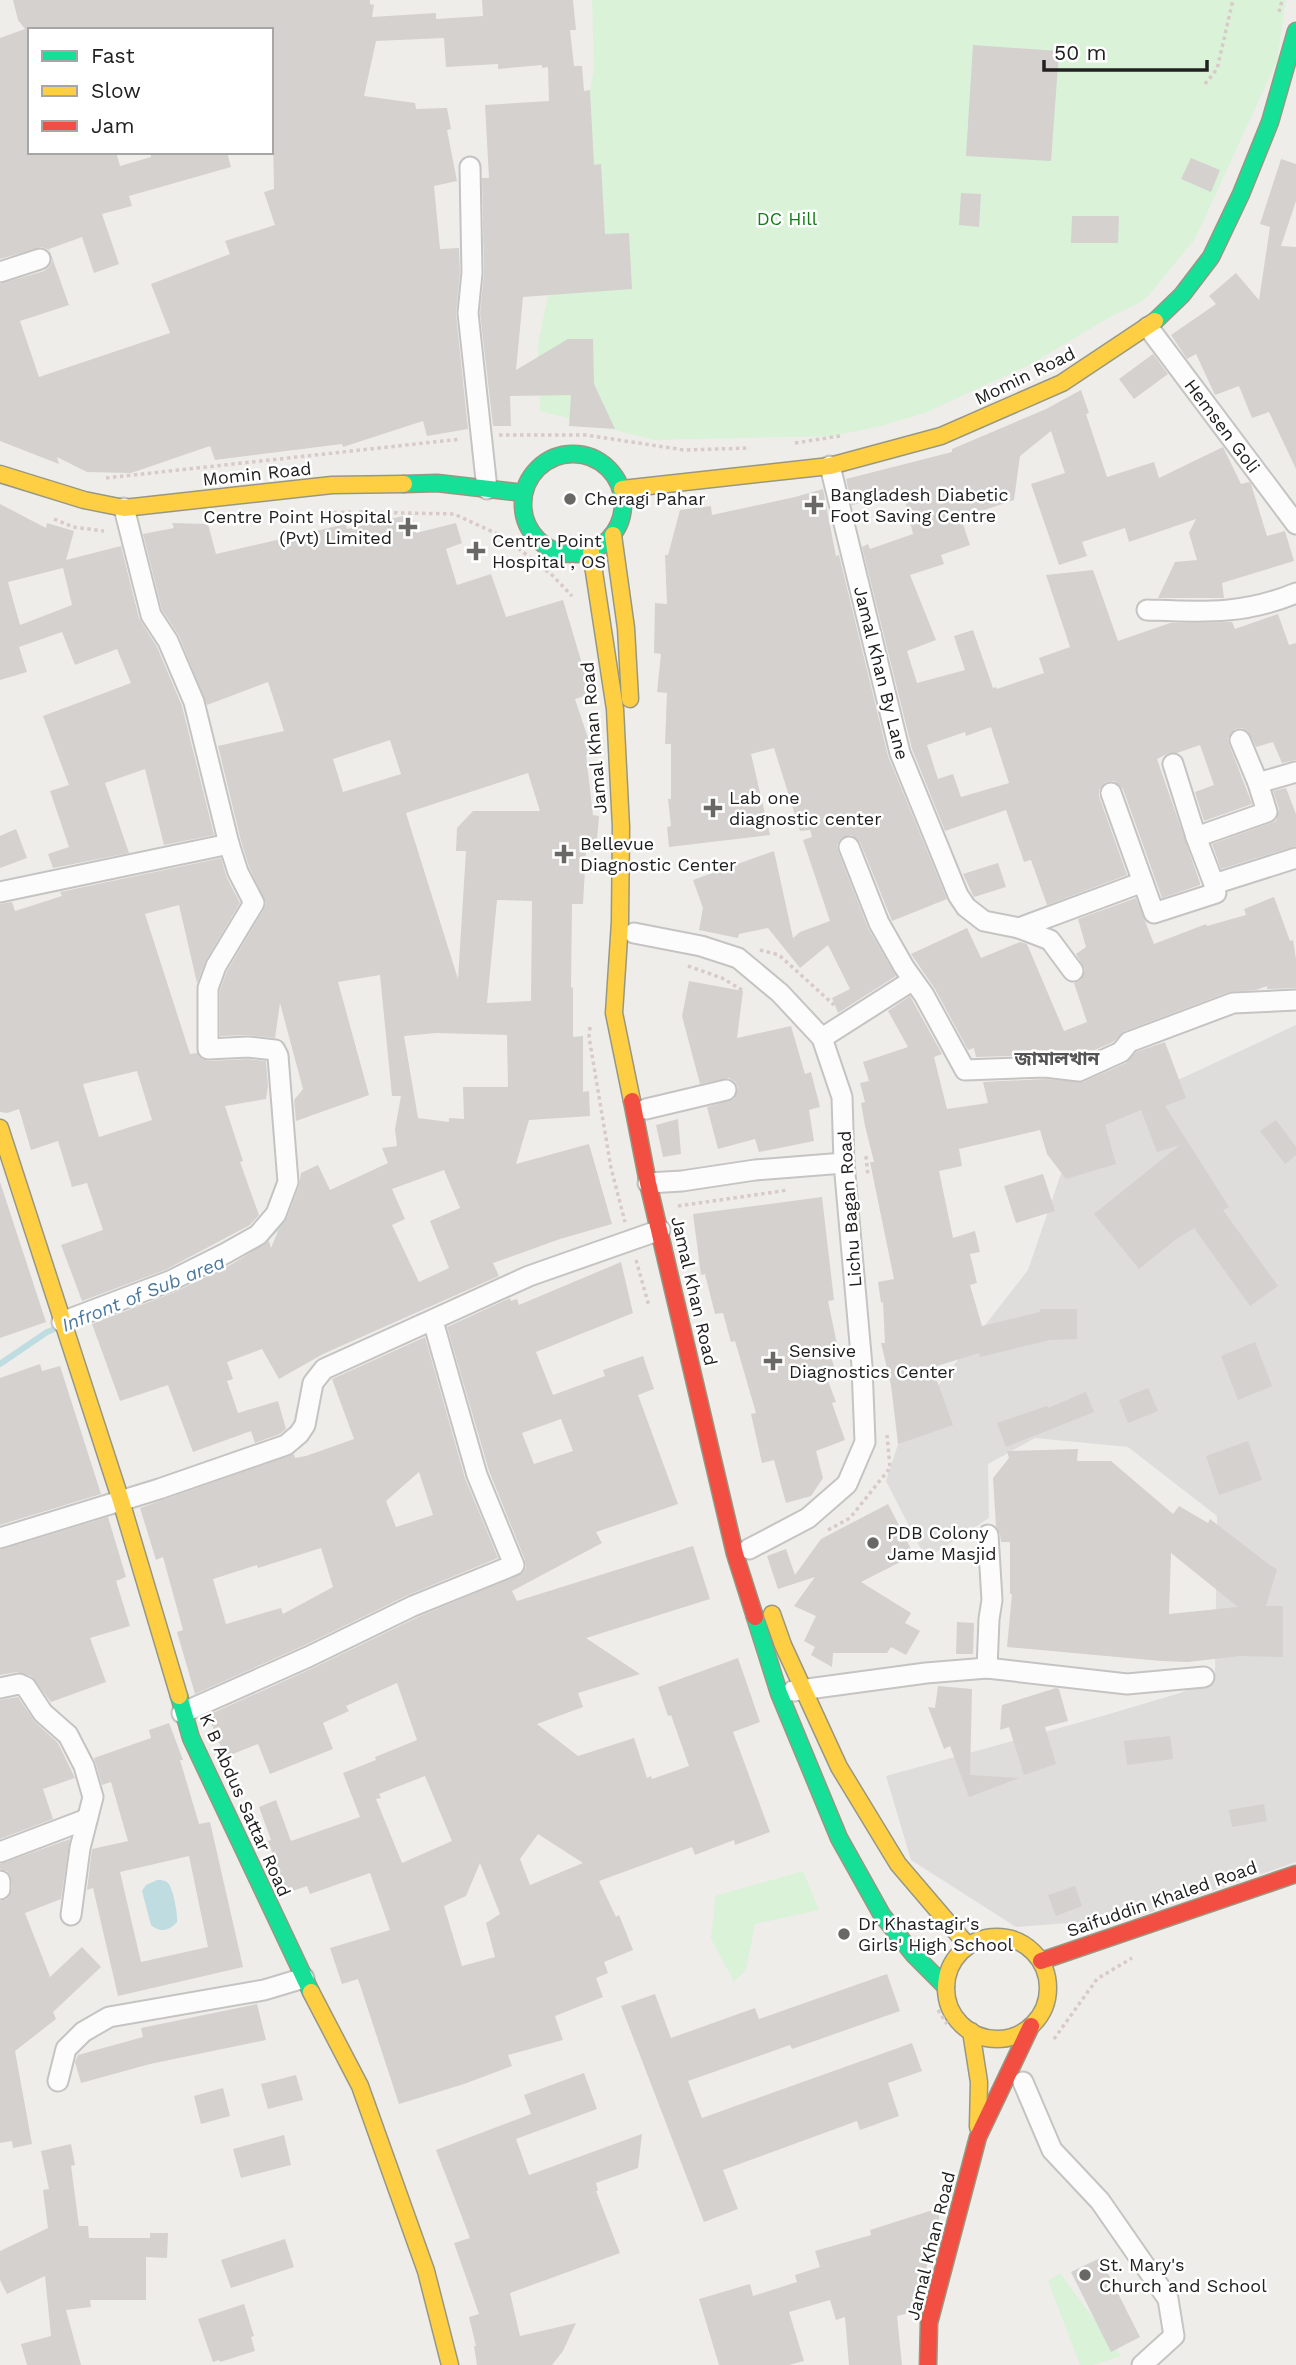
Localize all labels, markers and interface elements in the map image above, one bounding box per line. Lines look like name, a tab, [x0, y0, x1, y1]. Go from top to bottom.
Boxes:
legend	[28, 28, 273, 154]
scale bar	[1044, 28, 1207, 72]
text: 50 m	[1054, 40, 1106, 65]
text: Fast	[91, 43, 135, 68]
text: Slow	[91, 78, 141, 103]
text: Jam	[91, 113, 134, 138]
park label: DC Hill	[757, 208, 818, 229]
street label: Momin Road	[971, 342, 1078, 409]
street label: Hemsen Goli	[1180, 375, 1264, 477]
street label: Momin Road	[202, 457, 312, 490]
place label: Bangladesh Diabetic Foot Saving Centre	[830, 484, 1008, 526]
place label: Cheragi Pahar	[584, 488, 706, 509]
marker: Cheragi Pahar	[562, 491, 578, 507]
marker: Bangladesh Diabetic Foot Saving Centre	[804, 495, 824, 515]
place label: Centre Point Hospital (Pvt) Limited	[203, 506, 392, 548]
marker: Centre Point Hospital (Pvt) Limited	[398, 517, 418, 537]
place label: Centre Point Hospital , OS	[492, 530, 606, 572]
marker: Centre Point Hospital , OS	[466, 541, 486, 561]
street label: Jamal Khan By Lane	[850, 584, 913, 762]
street label: Jamal Khan Road	[576, 661, 611, 815]
place label: Lab one diagnostic center	[729, 787, 882, 829]
marker: Lab one diagnostic center	[703, 798, 723, 818]
place label: Bellevue Diagnostic Center	[580, 833, 736, 875]
marker: Bellevue Diagnostic Center	[554, 844, 574, 864]
district label: জামালখান	[1014, 1047, 1101, 1070]
street label: Lichu Bagan Road	[834, 1130, 865, 1288]
street label: Jamal Khan Road	[667, 1214, 722, 1368]
water label: Infront of Sub area	[58, 1250, 228, 1337]
place label: Sensive Diagnostics Center	[789, 1340, 955, 1382]
marker: Sensive Diagnostics Center	[763, 1351, 783, 1371]
place label: PDB Colony Jame Masjid	[887, 1522, 997, 1564]
marker: PDB Colony Jame Masjid	[865, 1535, 881, 1551]
street label: K B Abdus Sattar Road	[196, 1710, 295, 1900]
street label: Saifuddin Khaled Road	[1064, 1856, 1260, 1941]
place label: Dr Khastagir's Girls' High School	[858, 1913, 1014, 1955]
marker: Dr Khastagir's Girls' High School	[836, 1926, 852, 1942]
street label: Jamal Khan Road	[902, 2169, 959, 2323]
place label: St. Mary's Church and School	[1099, 2254, 1267, 2296]
marker: St. Mary's Church and School	[1077, 2267, 1093, 2283]

